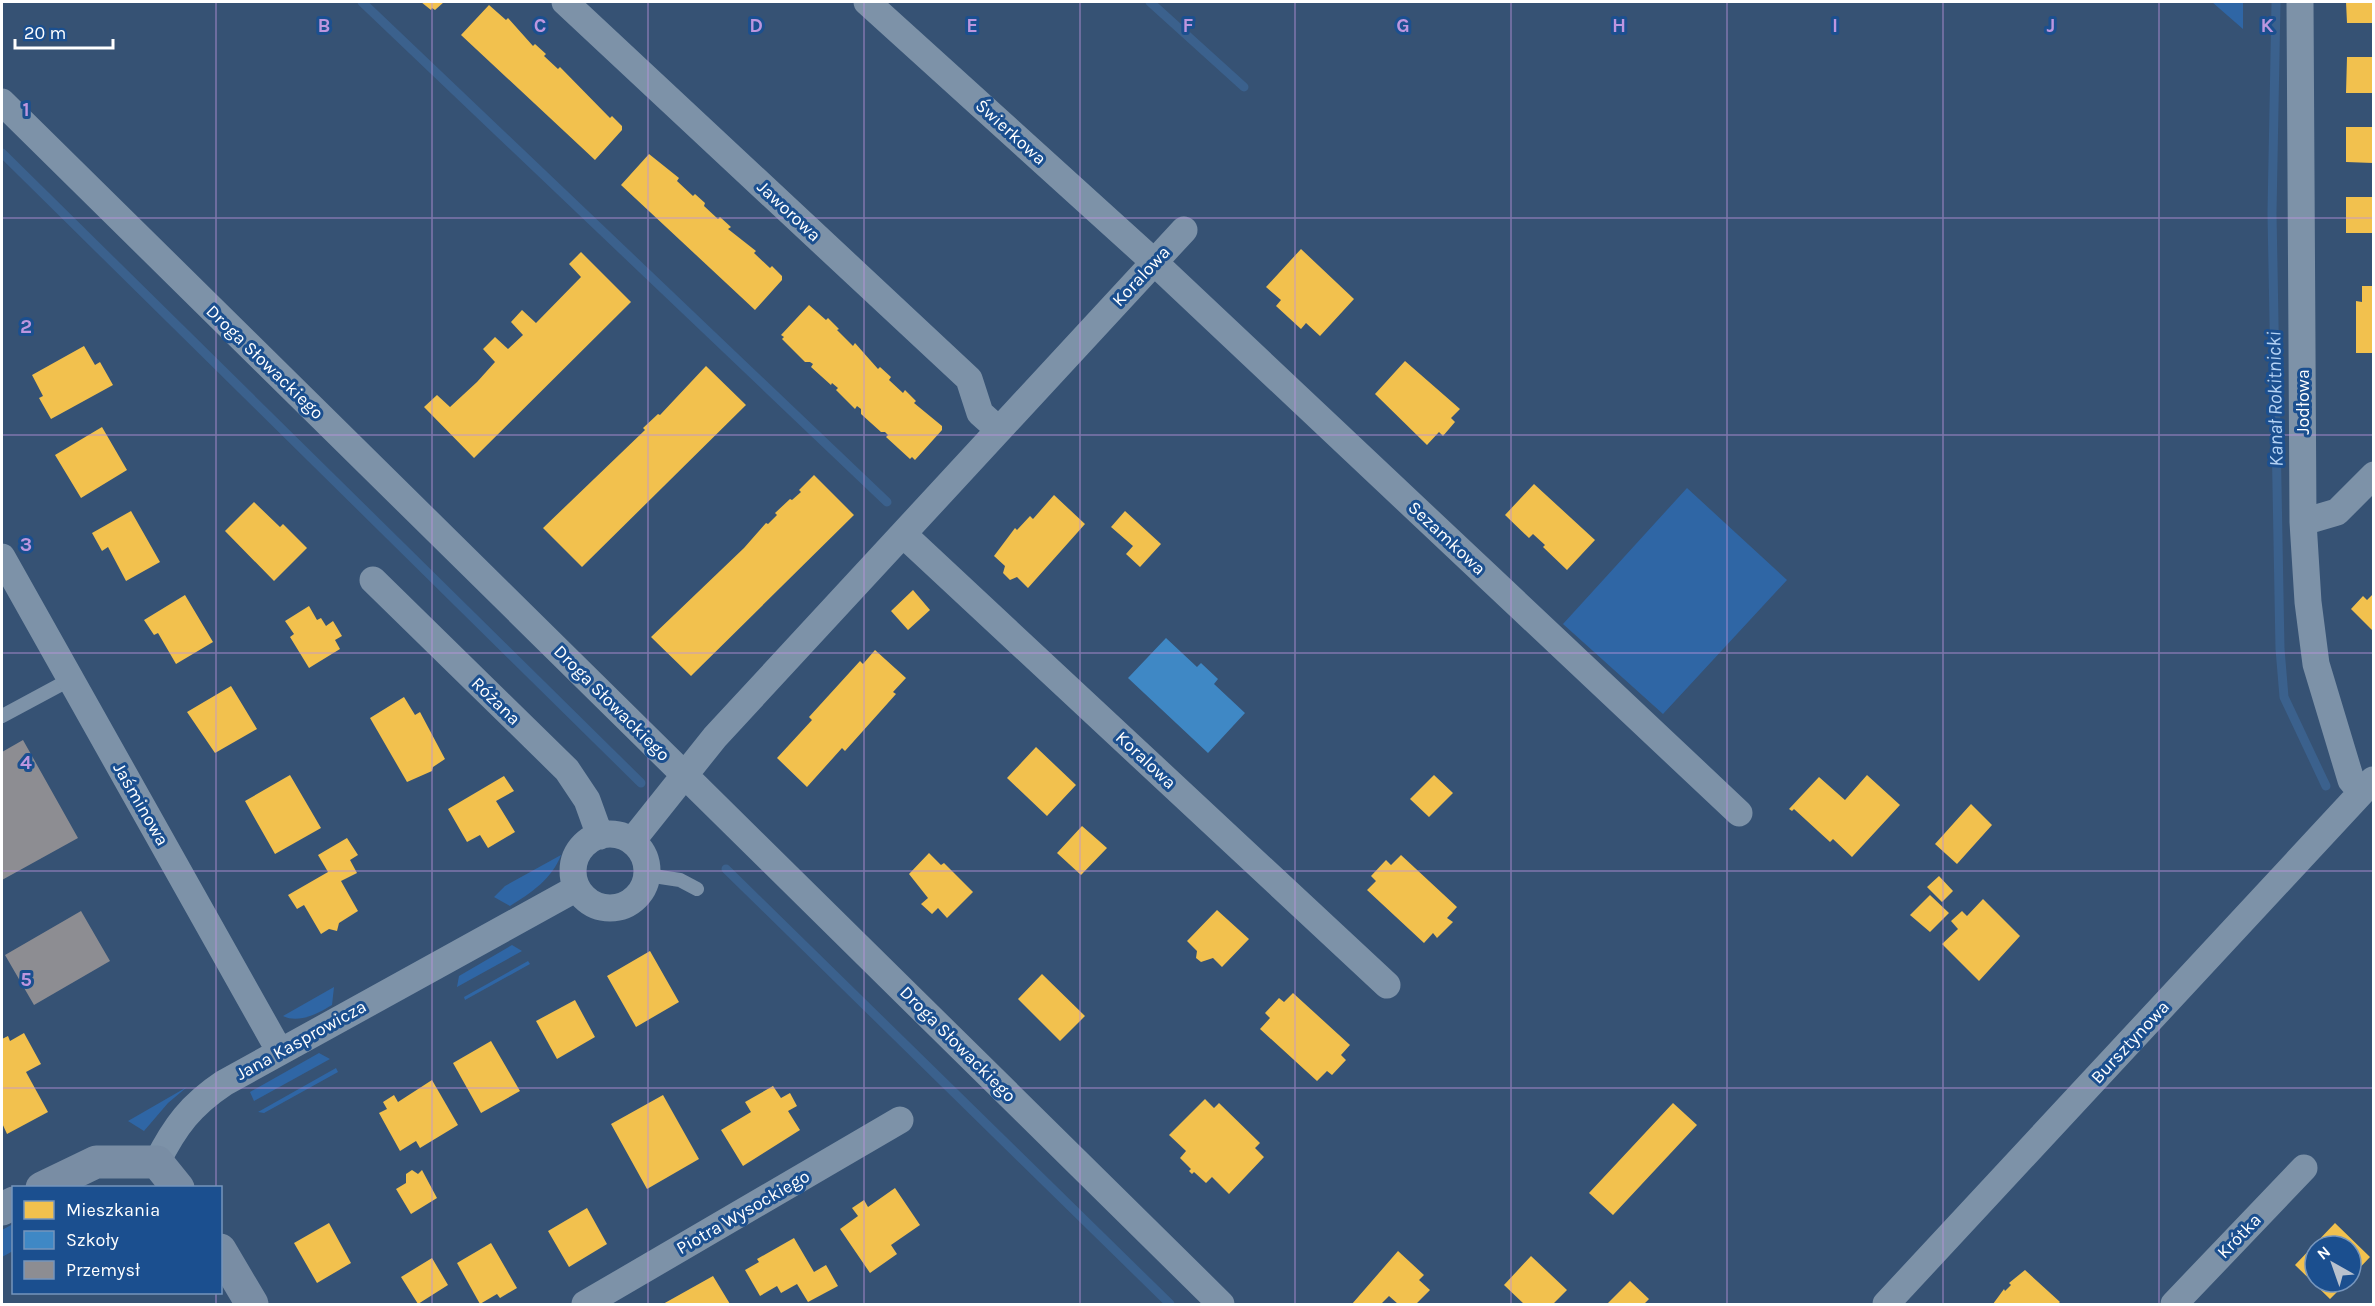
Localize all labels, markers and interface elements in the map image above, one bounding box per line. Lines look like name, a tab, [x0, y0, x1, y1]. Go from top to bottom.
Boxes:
scale bar	[15, 12, 112, 50]
text: B	[318, 14, 330, 37]
text: C	[534, 14, 546, 37]
text: D	[749, 14, 763, 37]
text: E	[966, 14, 978, 37]
text: F	[1183, 14, 1194, 37]
text: G	[1396, 14, 1410, 37]
text: H	[1612, 14, 1626, 37]
text: I	[1832, 14, 1838, 37]
text: J	[2047, 14, 2055, 37]
text: K	[2260, 14, 2274, 37]
text: 20 m	[24, 22, 66, 44]
street label: Świerkowa	[971, 94, 1052, 170]
text: 1	[22, 98, 30, 121]
street label: Jaworowa	[752, 176, 826, 246]
street label: Koralowa	[1107, 241, 1175, 311]
street label: Droga Słowackiego	[201, 300, 329, 424]
text: 2	[20, 315, 32, 338]
water label: Kanał Rokitnicki	[2262, 331, 2288, 467]
street label: Jodłowa	[2292, 369, 2314, 435]
street label: Sezamkowa	[1404, 496, 1490, 580]
text: 3	[20, 533, 32, 556]
street label: Droga Słowackiego	[549, 640, 675, 766]
street label: Różana	[467, 672, 525, 730]
street label: Koralowa	[1111, 726, 1181, 794]
text: 4	[20, 751, 32, 774]
street label: Jaśminowa	[108, 758, 174, 850]
text: 5	[20, 968, 32, 991]
street label: Droga Słowackiego	[895, 981, 1021, 1107]
street label: Jana Kasprowicza	[232, 995, 370, 1085]
street label: Bursztynowa	[2086, 996, 2174, 1088]
street label: Piotra Wysockiego	[672, 1165, 814, 1259]
legend	[12, 1186, 222, 1294]
text: Mieszkania	[66, 1199, 160, 1221]
street label: Krótka	[2212, 1209, 2266, 1263]
text: Szkoły	[66, 1229, 119, 1251]
north arrow	[2303, 1234, 2363, 1294]
text: N	[2313, 1242, 2334, 1264]
text: Przemysł	[66, 1259, 140, 1281]

